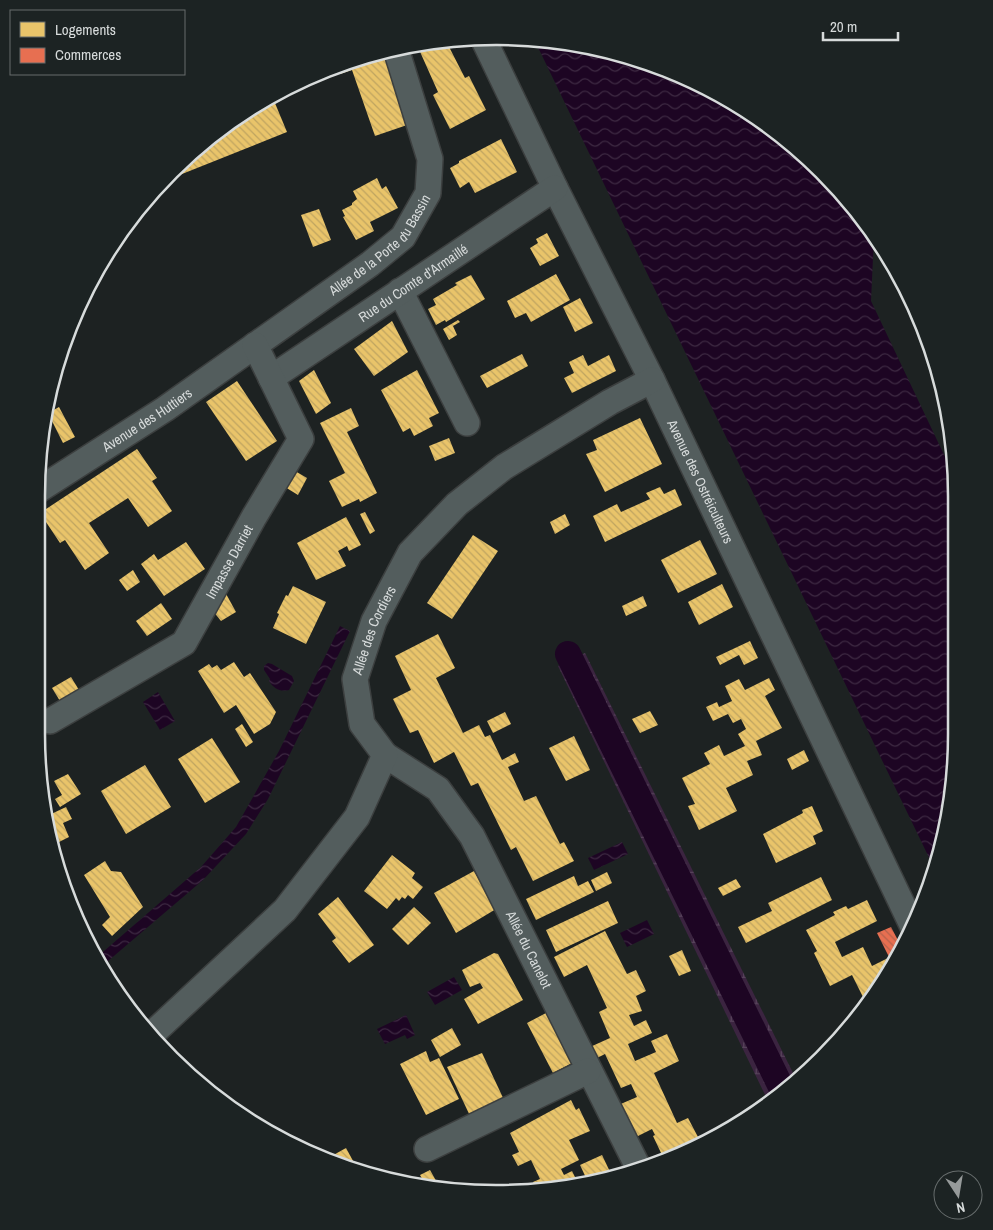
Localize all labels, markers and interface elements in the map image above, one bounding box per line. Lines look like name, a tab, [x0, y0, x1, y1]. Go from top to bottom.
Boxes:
legend	[10, 10, 185, 75]
scale bar	[823, 10, 898, 42]
text: 20 m	[830, 16, 857, 37]
text: Logements	[55, 19, 116, 40]
text: Commerces	[55, 44, 121, 65]
street label: Allée de la Porte du Bassin	[324, 191, 434, 300]
street label: Rue du Comte d'Armaillé	[355, 240, 471, 326]
street label: Avenue des Huttiers	[98, 384, 196, 456]
street label: Avenue des Ostréiculteurs	[663, 416, 738, 547]
street label: Impasse Darriet	[201, 522, 257, 602]
street label: Allée des Cordiers	[348, 582, 400, 678]
street label: Allée du Canelot	[502, 907, 556, 991]
north arrow	[933, 1170, 983, 1220]
text: N	[955, 1198, 967, 1217]

